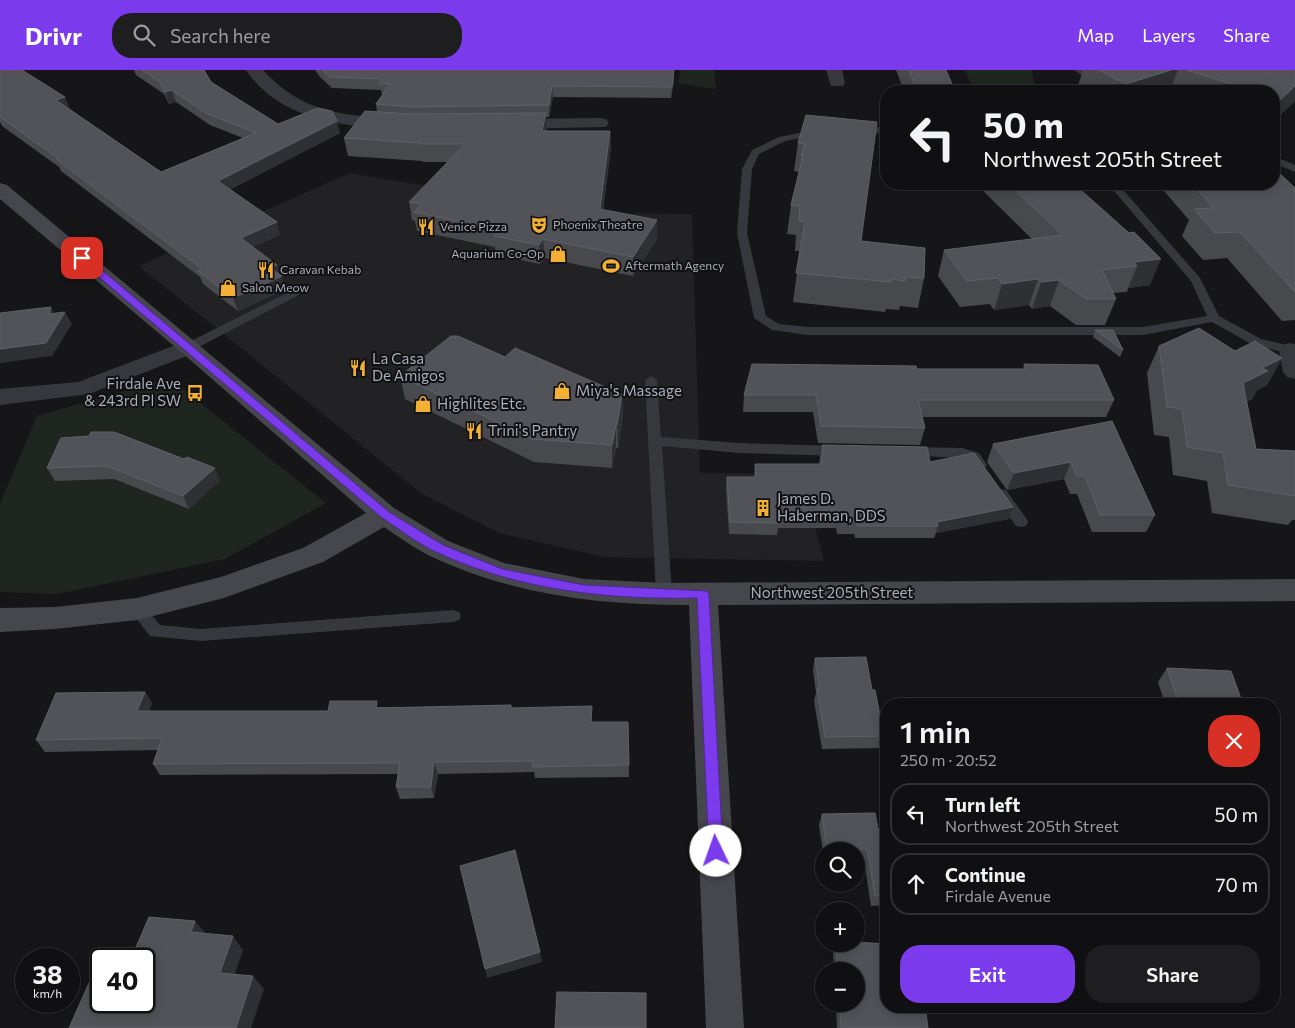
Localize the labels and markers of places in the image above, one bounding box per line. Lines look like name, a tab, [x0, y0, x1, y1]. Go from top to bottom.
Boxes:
theatre icon: Phoenix Theatre	[529, 215, 549, 235]
restaurant icon: Venice Pizza	[416, 217, 436, 237]
place label: Phoenix Theatre	[553, 217, 643, 231]
place label: Venice Pizza	[440, 219, 507, 233]
pin	[61, 237, 103, 279]
shop icon: Aquarium Co-Op	[548, 244, 568, 264]
place label: Aquarium Co-Op	[451, 246, 544, 260]
sports icon: Aftermath Agency	[601, 256, 621, 276]
place label: Aftermath Agency	[625, 258, 724, 272]
restaurant icon: Caravan Kebab	[256, 260, 276, 280]
place label: Caravan Kebab	[280, 262, 361, 276]
shop icon: Salon Meow	[218, 278, 238, 298]
place label: Salon Meow	[242, 280, 309, 294]
place label: La Casa De Amigos	[372, 349, 445, 384]
restaurant icon: La Casa De Amigos	[348, 358, 368, 378]
place label: Firdale Ave & 243rd Pl SW	[84, 374, 181, 409]
shop icon: Miya's Massage	[552, 381, 572, 401]
place label: Miya's Massage	[576, 381, 682, 399]
bus stop icon: Firdale Ave & 243rd Pl SW	[185, 383, 205, 403]
shop icon: Highlites Etc.	[413, 394, 433, 414]
place label: Highlites Etc.	[437, 394, 526, 412]
restaurant icon: Trini's Pantry	[464, 421, 484, 441]
place label: Trini's Pantry	[488, 421, 577, 439]
place label: James D. Haberman, DDS	[777, 489, 886, 524]
building icon: James D. Haberman, DDS	[753, 498, 773, 518]

